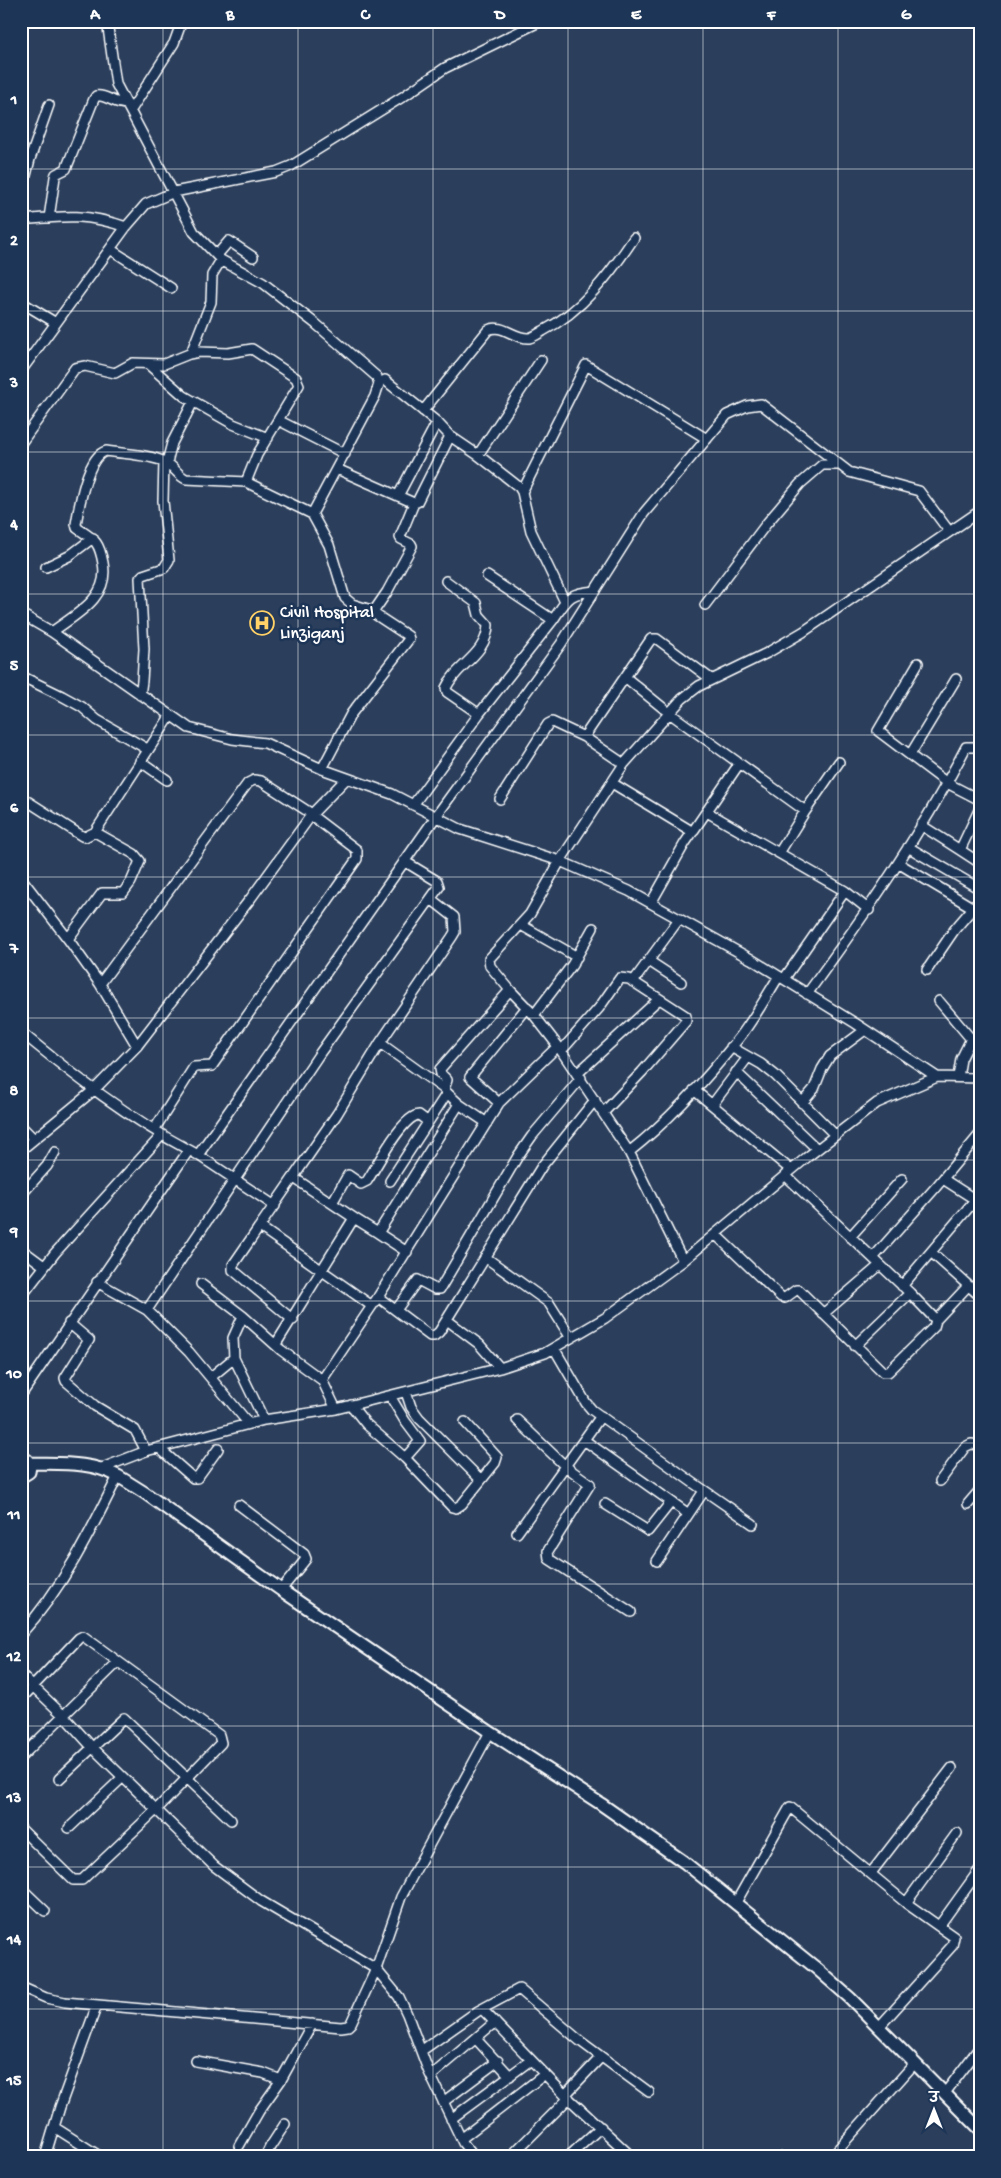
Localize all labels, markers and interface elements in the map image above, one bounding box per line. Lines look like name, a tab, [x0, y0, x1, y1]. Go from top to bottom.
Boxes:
text: A	[89, 7, 101, 26]
text: B	[225, 7, 235, 26]
text: C	[360, 7, 371, 26]
text: D	[493, 7, 506, 26]
text: E	[631, 7, 642, 26]
text: F	[766, 7, 777, 26]
text: G	[901, 7, 912, 26]
text: 1	[10, 92, 17, 111]
text: 2	[10, 233, 18, 252]
text: 3	[9, 375, 18, 394]
text: 4	[9, 517, 18, 536]
place label: Civil Hospital Linziganj	[280, 603, 374, 645]
hospital icon: Civil Hospital Linziganj	[249, 610, 275, 636]
text: 5	[10, 658, 19, 677]
text: 6	[10, 800, 19, 819]
text: 7	[9, 941, 19, 960]
text: 8	[10, 1083, 19, 1102]
text: 9	[9, 1224, 18, 1243]
text: 10	[5, 1366, 22, 1385]
text: 11	[7, 1507, 20, 1526]
text: 12	[6, 1649, 21, 1668]
text: 13	[6, 1790, 21, 1809]
text: 14	[6, 1932, 21, 1951]
text: 15	[6, 2073, 22, 2092]
north arrow	[908, 2086, 958, 2136]
text: उ	[927, 2091, 940, 2108]

